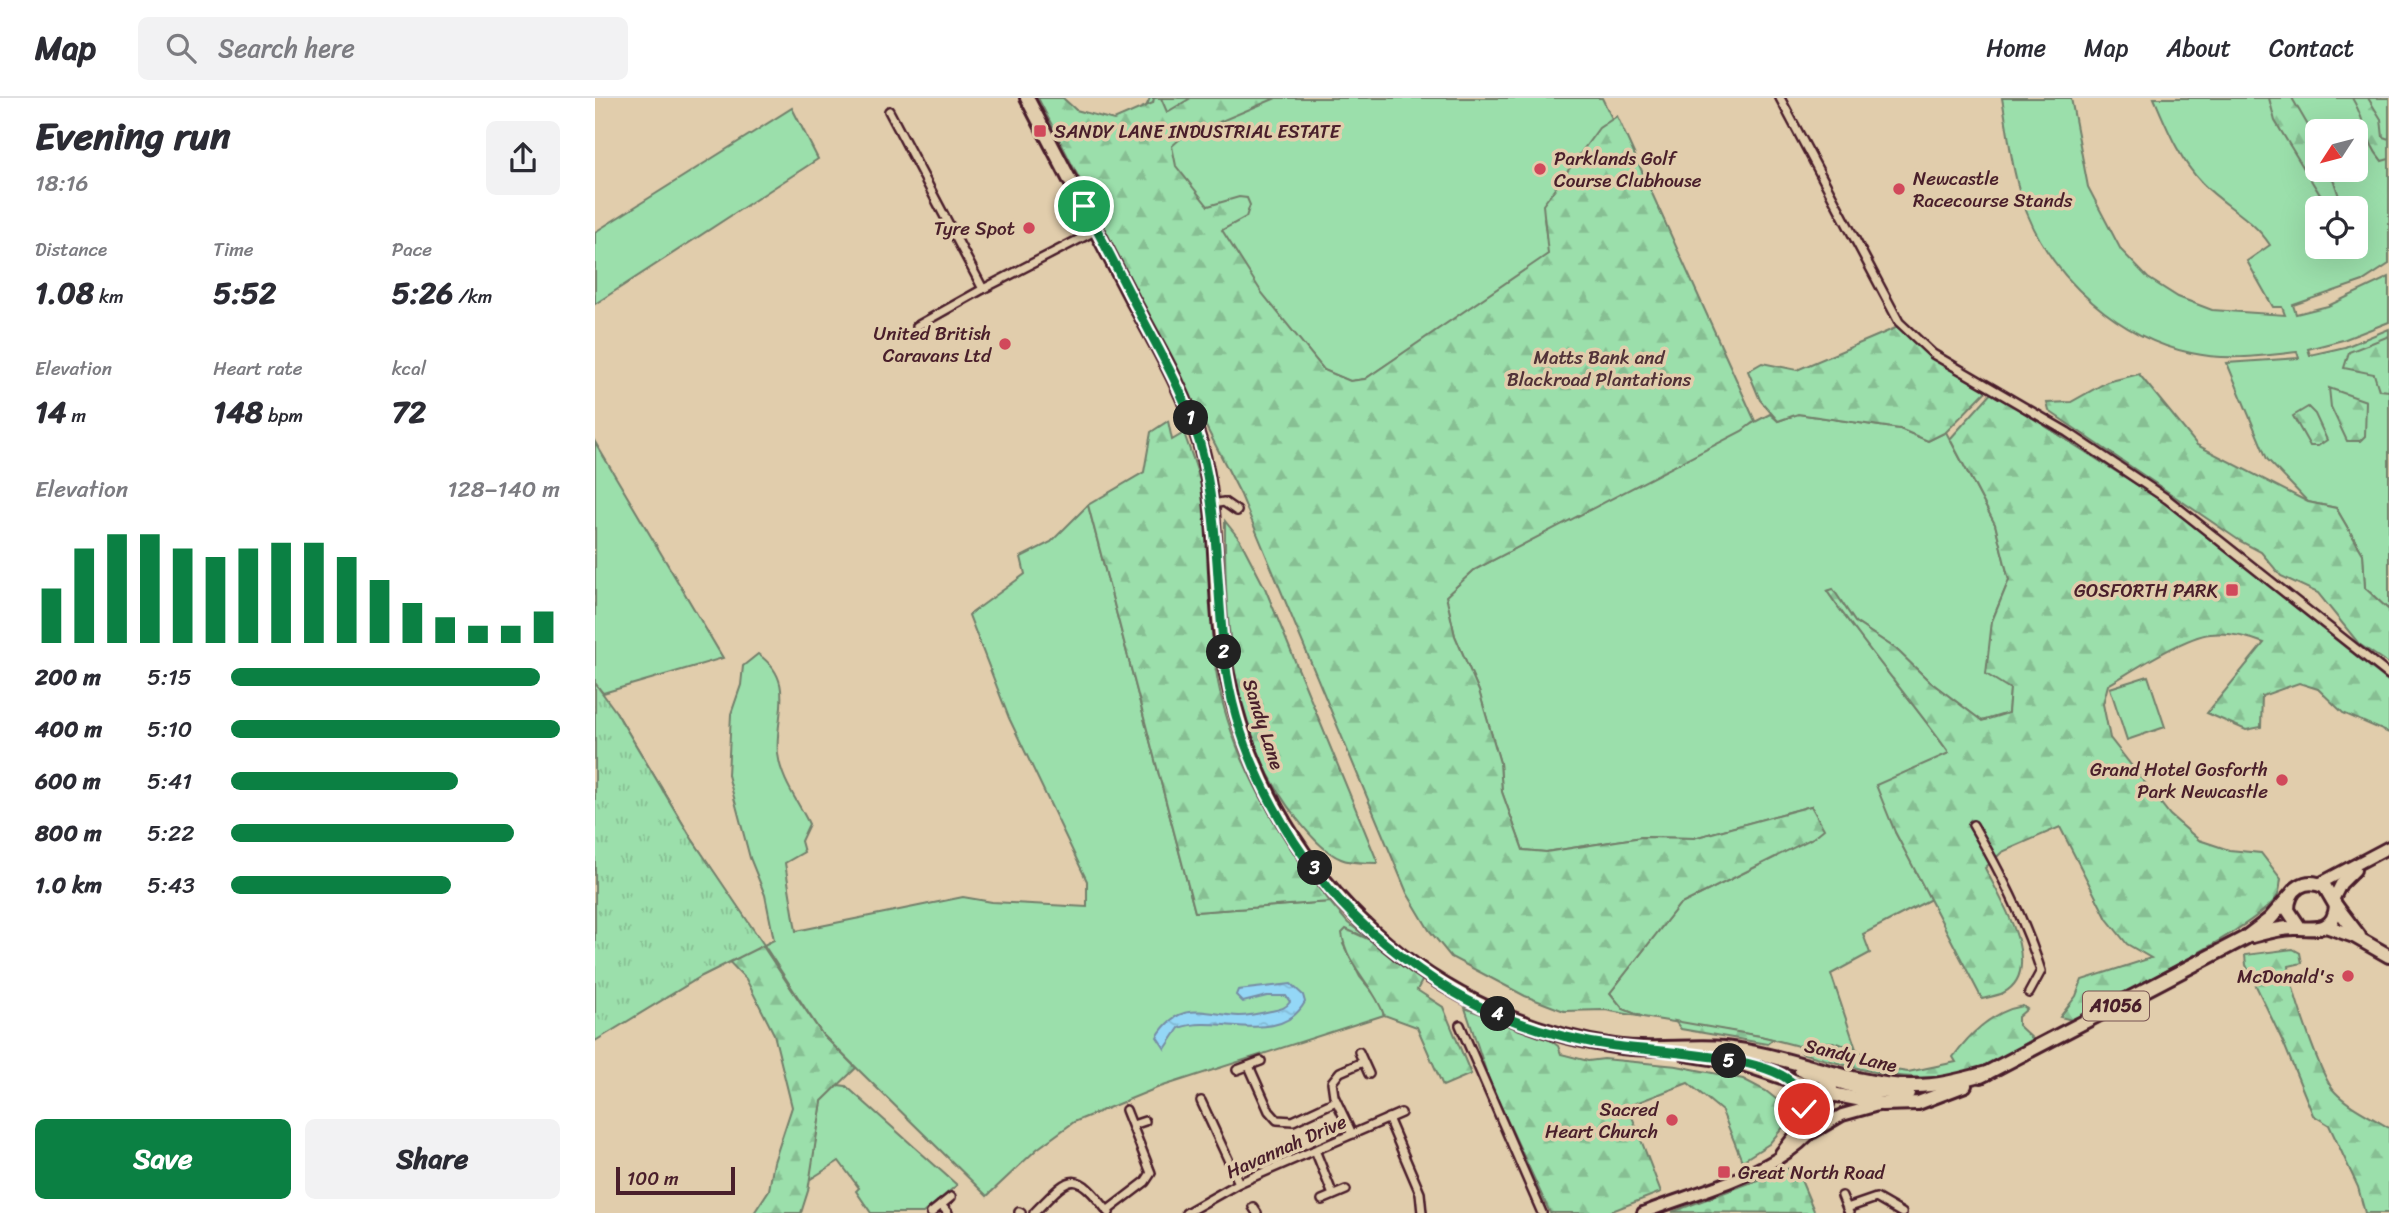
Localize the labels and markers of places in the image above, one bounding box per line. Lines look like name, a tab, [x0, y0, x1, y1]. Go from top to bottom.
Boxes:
place label: SANDY LANE INDUSTRIAL ESTATE	[1054, 115, 1341, 148]
marker: SANDY LANE INDUSTRIAL ESTATE	[1032, 123, 1048, 139]
place label: Parklands Golf Course Clubhouse	[1554, 142, 1702, 197]
marker: Parklands Golf Course Clubhouse	[1532, 161, 1548, 177]
place label: Newcastle Racecourse Stands	[1913, 162, 2073, 217]
pin	[1054, 176, 1114, 236]
marker: Newcastle Racecourse Stands	[1891, 181, 1907, 197]
place label: Tyre Spot	[934, 212, 1015, 245]
marker: Tyre Spot	[1021, 220, 1037, 236]
place label: United British Caravans Ltd	[874, 317, 993, 372]
marker: United British Caravans Ltd	[997, 336, 1013, 352]
pin: 1	[1173, 400, 1209, 436]
place label: GOSFORTH PARK	[2074, 574, 2219, 607]
marker: GOSFORTH PARK	[2224, 582, 2240, 598]
pin: 2	[1207, 634, 1241, 670]
place label: Grand Hotel Gosforth Park Newcastle	[2090, 753, 2268, 808]
marker: Grand Hotel Gosforth Park Newcastle	[2274, 772, 2290, 788]
pin: 3	[1297, 850, 1333, 886]
place label: McDonald's	[2237, 960, 2334, 993]
marker: McDonald's	[2340, 968, 2356, 984]
pin: 4	[1481, 996, 1515, 1032]
pin: 5	[1711, 1044, 1747, 1079]
pin	[1774, 1079, 1834, 1139]
place label: Sacred Heart Church	[1545, 1093, 1660, 1148]
marker: Sacred Heart Church	[1664, 1112, 1680, 1128]
place label: Great North Road	[1738, 1156, 1886, 1189]
marker: Great North Road	[1716, 1164, 1732, 1180]

